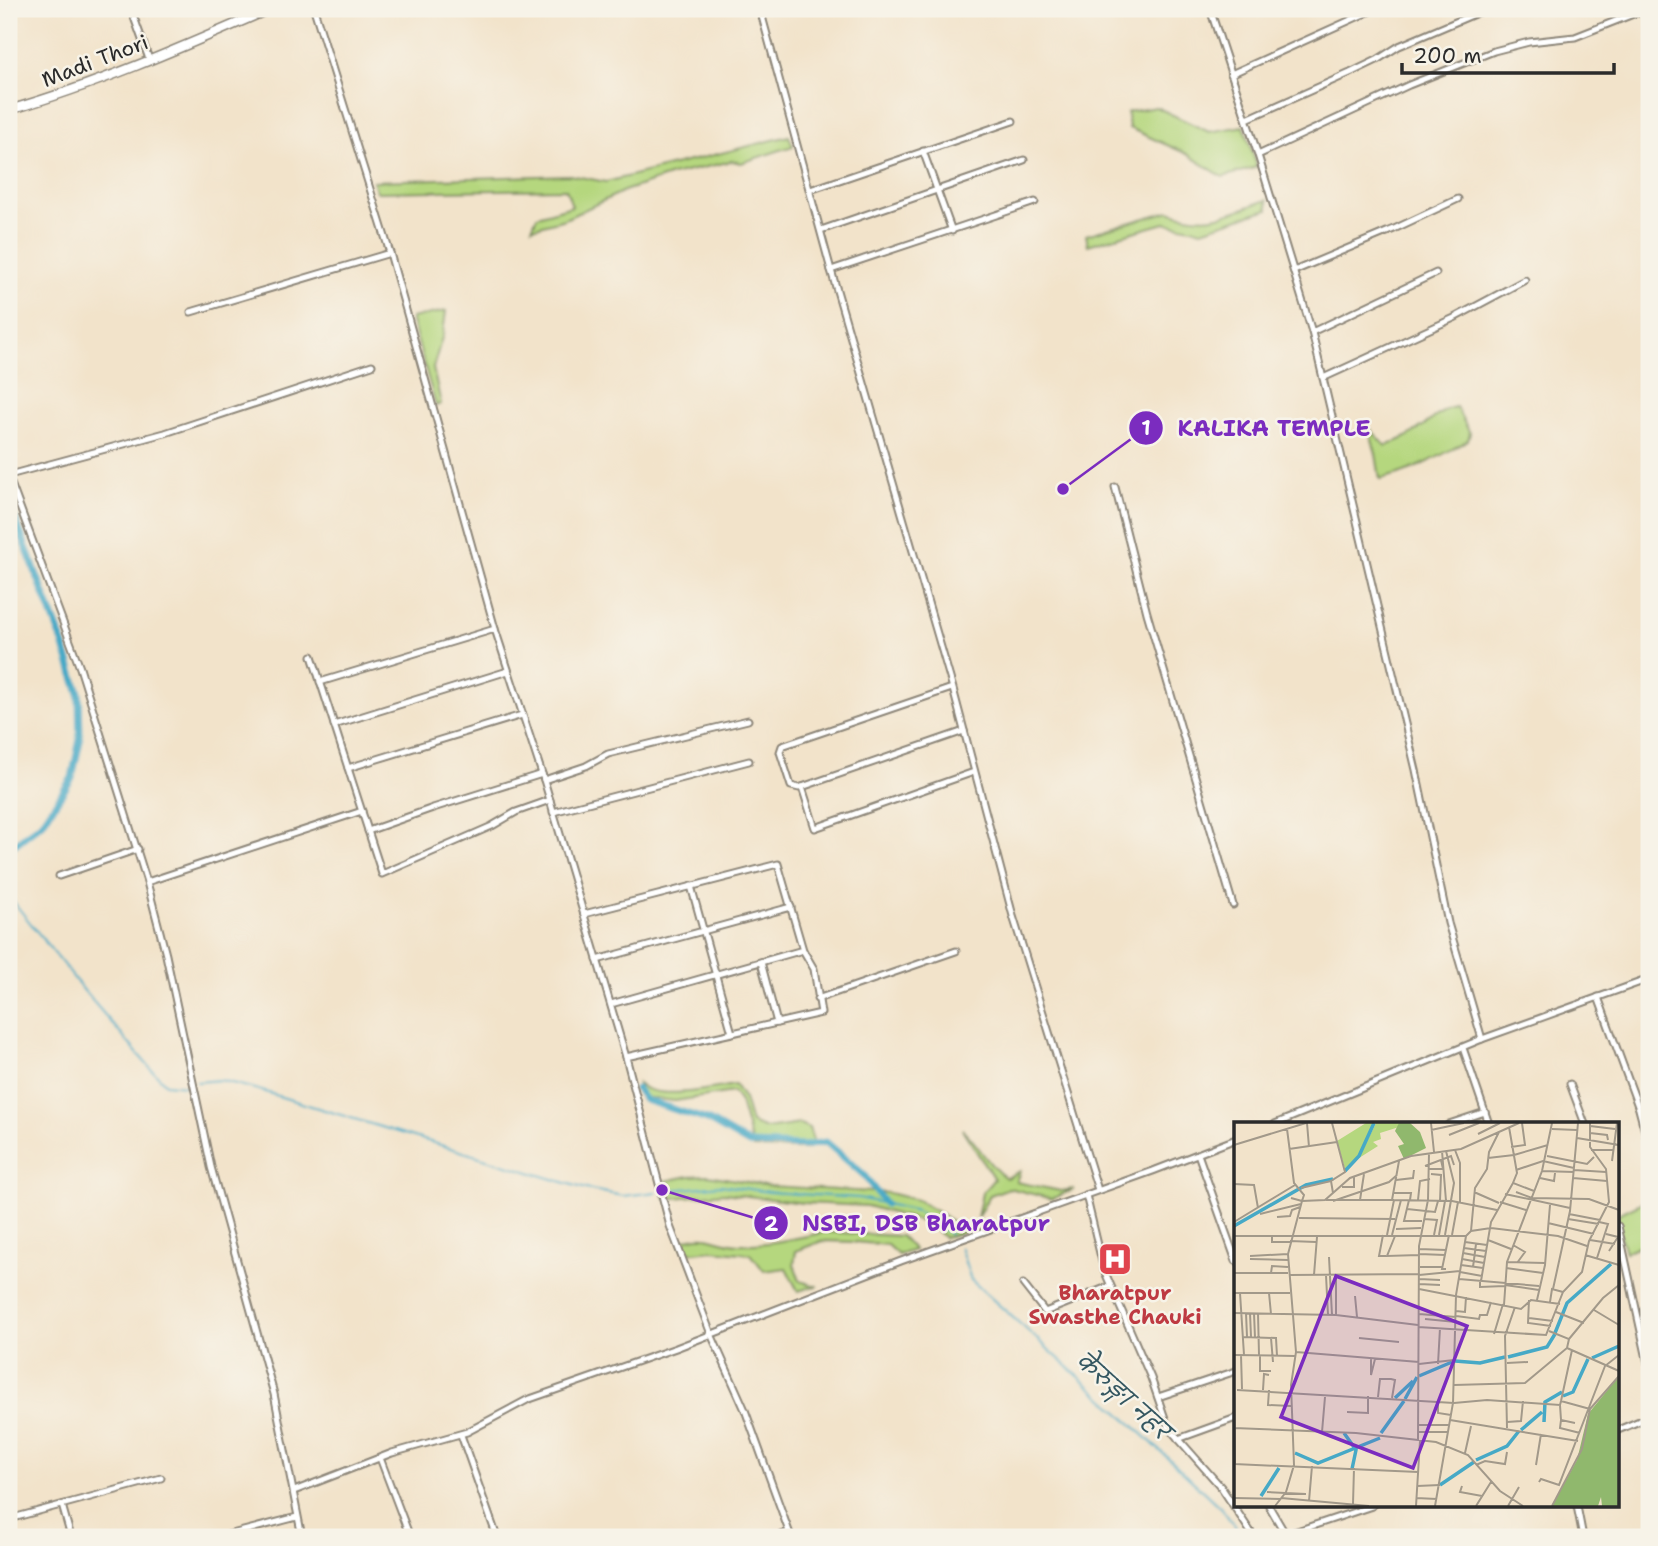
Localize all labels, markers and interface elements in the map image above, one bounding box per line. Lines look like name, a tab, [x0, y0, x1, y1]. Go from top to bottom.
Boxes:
street label: Madi Thori	[38, 28, 152, 94]
scale bar	[1402, 32, 1614, 76]
text: 200 m	[1413, 42, 1482, 70]
callout: KALIKA TEMPLE	[1129, 406, 1385, 450]
text: KALIKA TEMPLE	[1177, 413, 1371, 443]
text: 1	[1141, 414, 1151, 442]
inset map	[1234, 1122, 1620, 1508]
callout: NSBI, DSB Bharatpur	[753, 1201, 1064, 1245]
text: NSBI, DSB Bharatpur	[802, 1208, 1050, 1238]
text: 2	[764, 1210, 779, 1238]
hospital icon: Bharatpur Swasthe Chauki	[1096, 1240, 1134, 1278]
place label: Bharatpur Swasthe Chauki	[1028, 1279, 1202, 1331]
water label: केरुङ्गा नहर	[1068, 1343, 1183, 1451]

